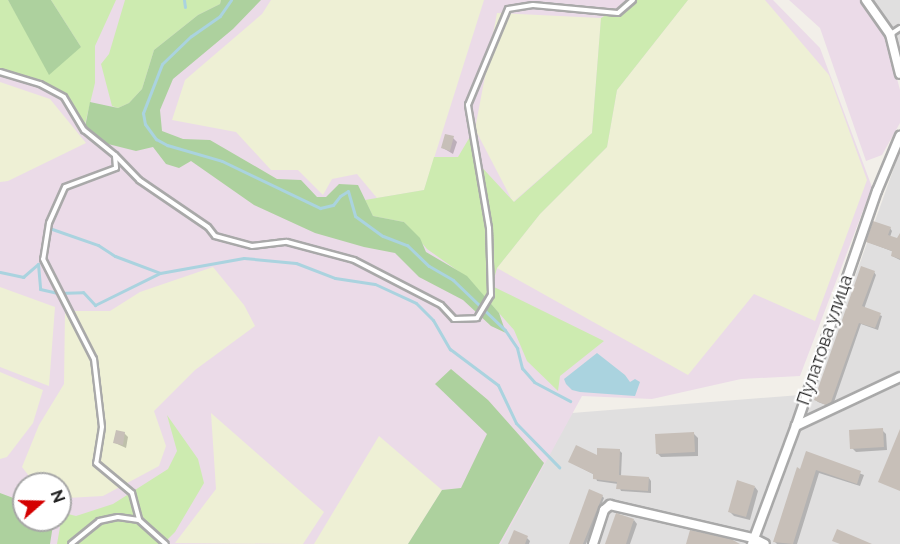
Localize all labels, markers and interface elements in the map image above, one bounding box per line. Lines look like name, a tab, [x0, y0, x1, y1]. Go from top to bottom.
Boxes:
street label: Пулатова улица	[793, 272, 857, 408]
north arrow	[12, 472, 72, 532]
text: N	[46, 487, 69, 505]

